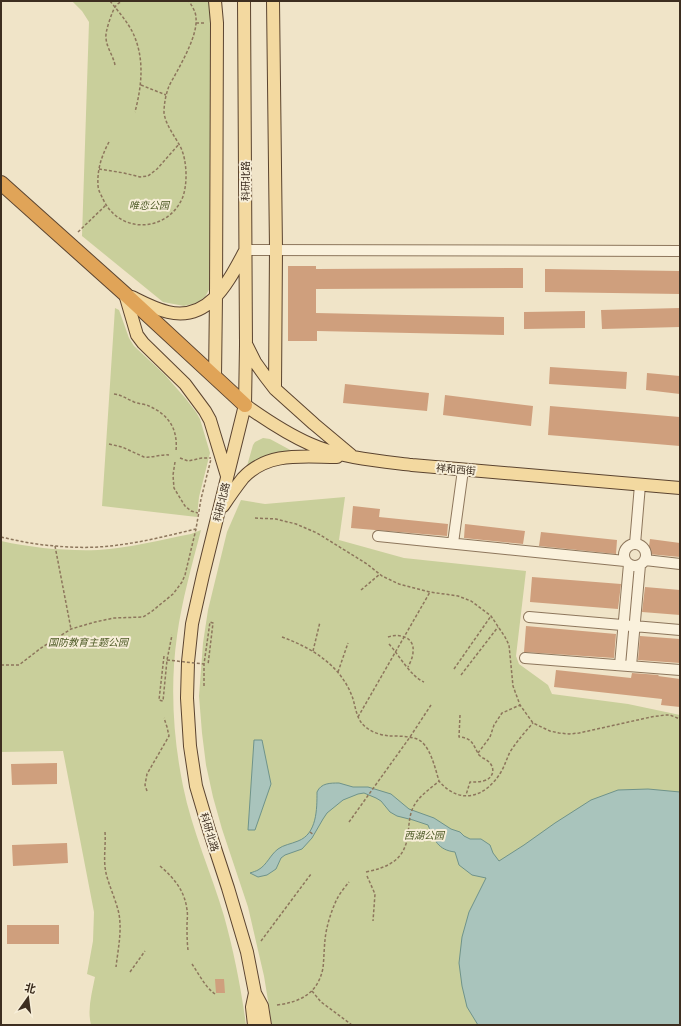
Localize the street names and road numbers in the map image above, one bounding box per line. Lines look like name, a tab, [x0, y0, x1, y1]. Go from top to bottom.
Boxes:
street label: 科研北路	[240, 161, 251, 201]
street label: 祥和西街	[436, 462, 476, 477]
street label: 科研北路	[211, 481, 232, 523]
street label: 科研北路	[198, 811, 221, 853]

